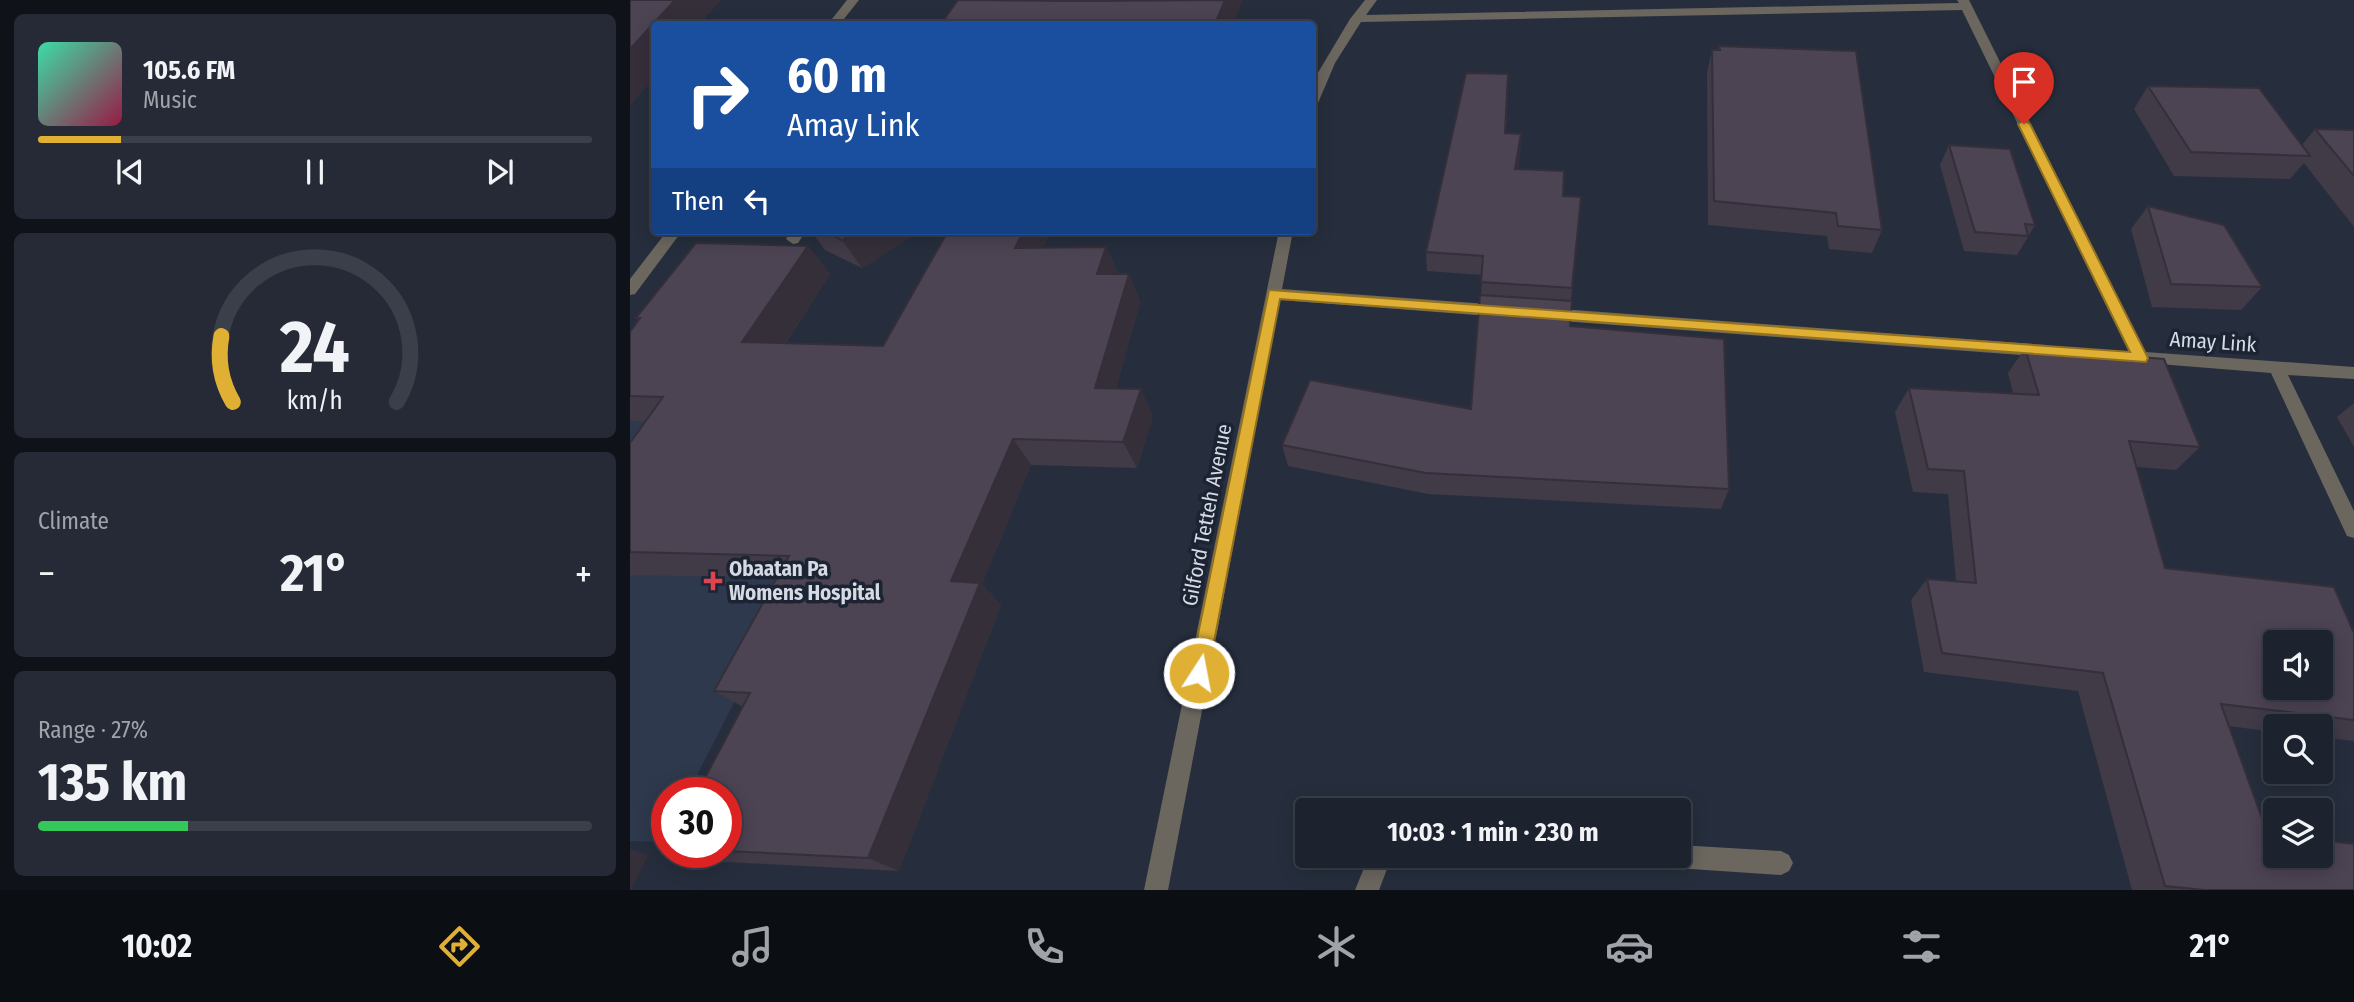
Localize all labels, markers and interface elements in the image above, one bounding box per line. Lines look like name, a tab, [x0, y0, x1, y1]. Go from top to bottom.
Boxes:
text: 60 m	[787, 46, 887, 105]
icon: right	[672, 49, 763, 140]
pin	[1994, 52, 2054, 124]
text: 105.6 FM	[143, 55, 235, 86]
icon: arrive	[2005, 63, 2043, 101]
text: Music	[143, 86, 197, 114]
text: Amay Link	[787, 106, 919, 144]
icon: previous	[111, 153, 149, 191]
icon: pause	[296, 153, 334, 191]
icon: next	[481, 153, 519, 191]
icon: left	[738, 182, 776, 220]
text: Then	[672, 186, 724, 217]
text: 24	[279, 304, 350, 391]
street label: Amay Link	[2169, 326, 2257, 358]
text: km/h	[287, 385, 343, 415]
street label: Gilford Tetteh Avenue	[1177, 422, 1237, 608]
text: Climate	[38, 507, 109, 535]
text: 21°	[280, 542, 350, 605]
text: −	[38, 551, 55, 597]
text: +	[575, 551, 592, 597]
place label: Obaatan Pa Womens Hospital	[729, 556, 881, 606]
marker: Obaatan Pa Womens Hospital	[703, 571, 723, 591]
map controls	[2263, 630, 2333, 868]
button: sound	[2263, 630, 2333, 700]
position arrow	[1162, 636, 1236, 710]
button: search	[2263, 714, 2333, 784]
text: Range · 27%	[38, 716, 148, 744]
text: 135 km	[38, 751, 187, 814]
speed limit sign: 30	[651, 777, 742, 868]
button: layers	[2263, 798, 2333, 868]
text: 10:03 · 1 min · 230 m	[1387, 817, 1599, 848]
icon: directions	[435, 922, 484, 971]
icon: music	[728, 922, 777, 971]
icon: phone	[1020, 922, 1069, 971]
icon: climate	[1312, 922, 1361, 971]
icon: car	[1605, 922, 1654, 971]
icon: filters	[1897, 922, 1946, 971]
text: 10:02	[122, 927, 192, 965]
text: 21°	[2189, 927, 2232, 965]

